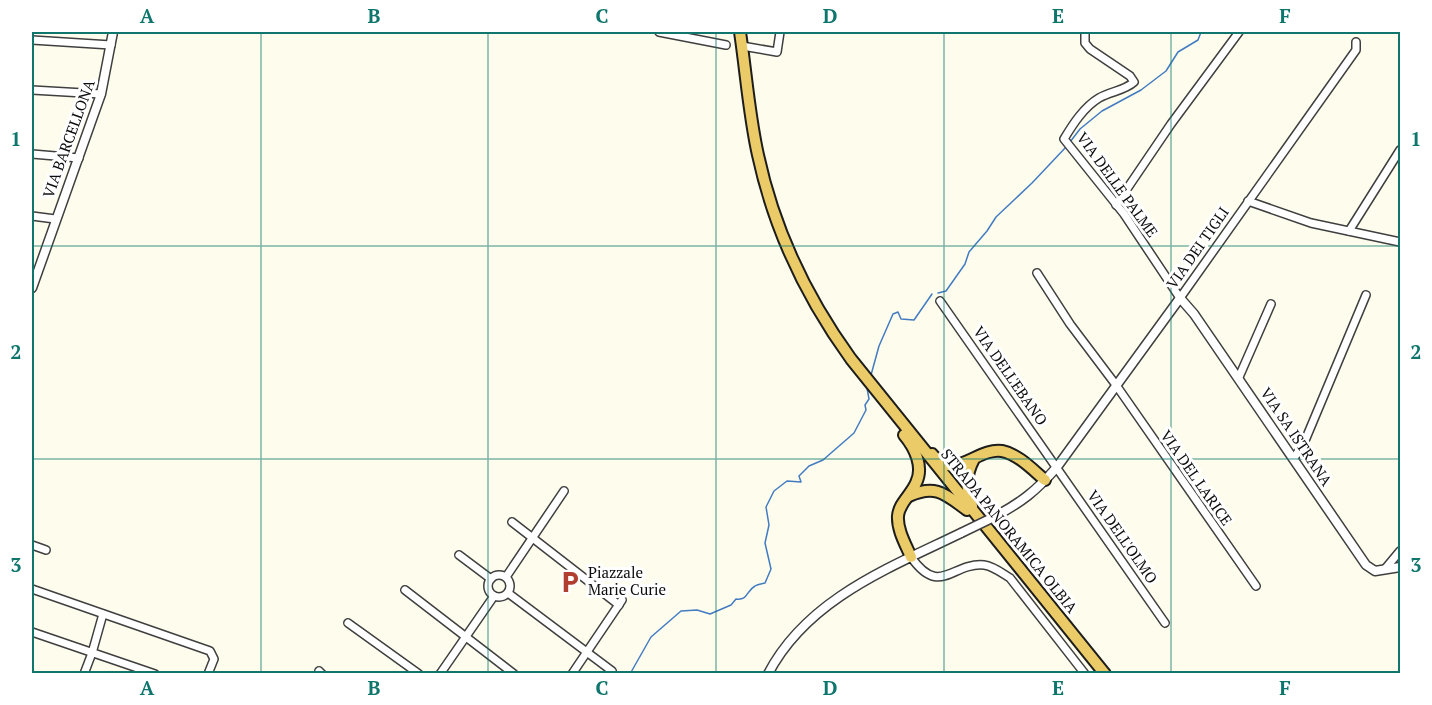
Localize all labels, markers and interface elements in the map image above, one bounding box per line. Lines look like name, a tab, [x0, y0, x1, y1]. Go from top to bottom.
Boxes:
text: A	[140, 2, 155, 29]
text: B	[368, 2, 381, 29]
text: C	[595, 2, 609, 29]
text: D	[823, 2, 837, 29]
text: E	[1052, 2, 1064, 29]
text: F	[1279, 2, 1291, 29]
street label: VIA BARCELLONA	[37, 76, 99, 201]
text: 1	[10, 125, 22, 152]
text: 1	[1410, 125, 1422, 152]
street label: VIA DELLE PALME	[1073, 128, 1163, 241]
street label: VIA DEI TIGLI	[1162, 202, 1233, 292]
street label: VIA DELL'EBANO	[969, 322, 1053, 429]
text: 2	[10, 338, 22, 365]
text: 2	[1410, 338, 1422, 365]
street label: VIA SA ISTRANA	[1257, 383, 1338, 490]
street label: VIA DEL LARICE	[1156, 426, 1237, 529]
street label: STRADA PANORAMICA OLBIA	[937, 444, 1083, 617]
street label: VIA DELL'OLMO	[1083, 486, 1162, 587]
text: 3	[10, 551, 22, 578]
text: 3	[1410, 551, 1422, 578]
place label: Piazzale Marie Curie	[588, 562, 666, 599]
parking icon: Piazzale Marie Curie	[557, 569, 583, 595]
text: A	[140, 674, 155, 701]
text: B	[368, 674, 381, 701]
text: C	[595, 674, 609, 701]
text: D	[823, 674, 837, 701]
text: E	[1052, 674, 1064, 701]
text: F	[1279, 674, 1291, 701]

